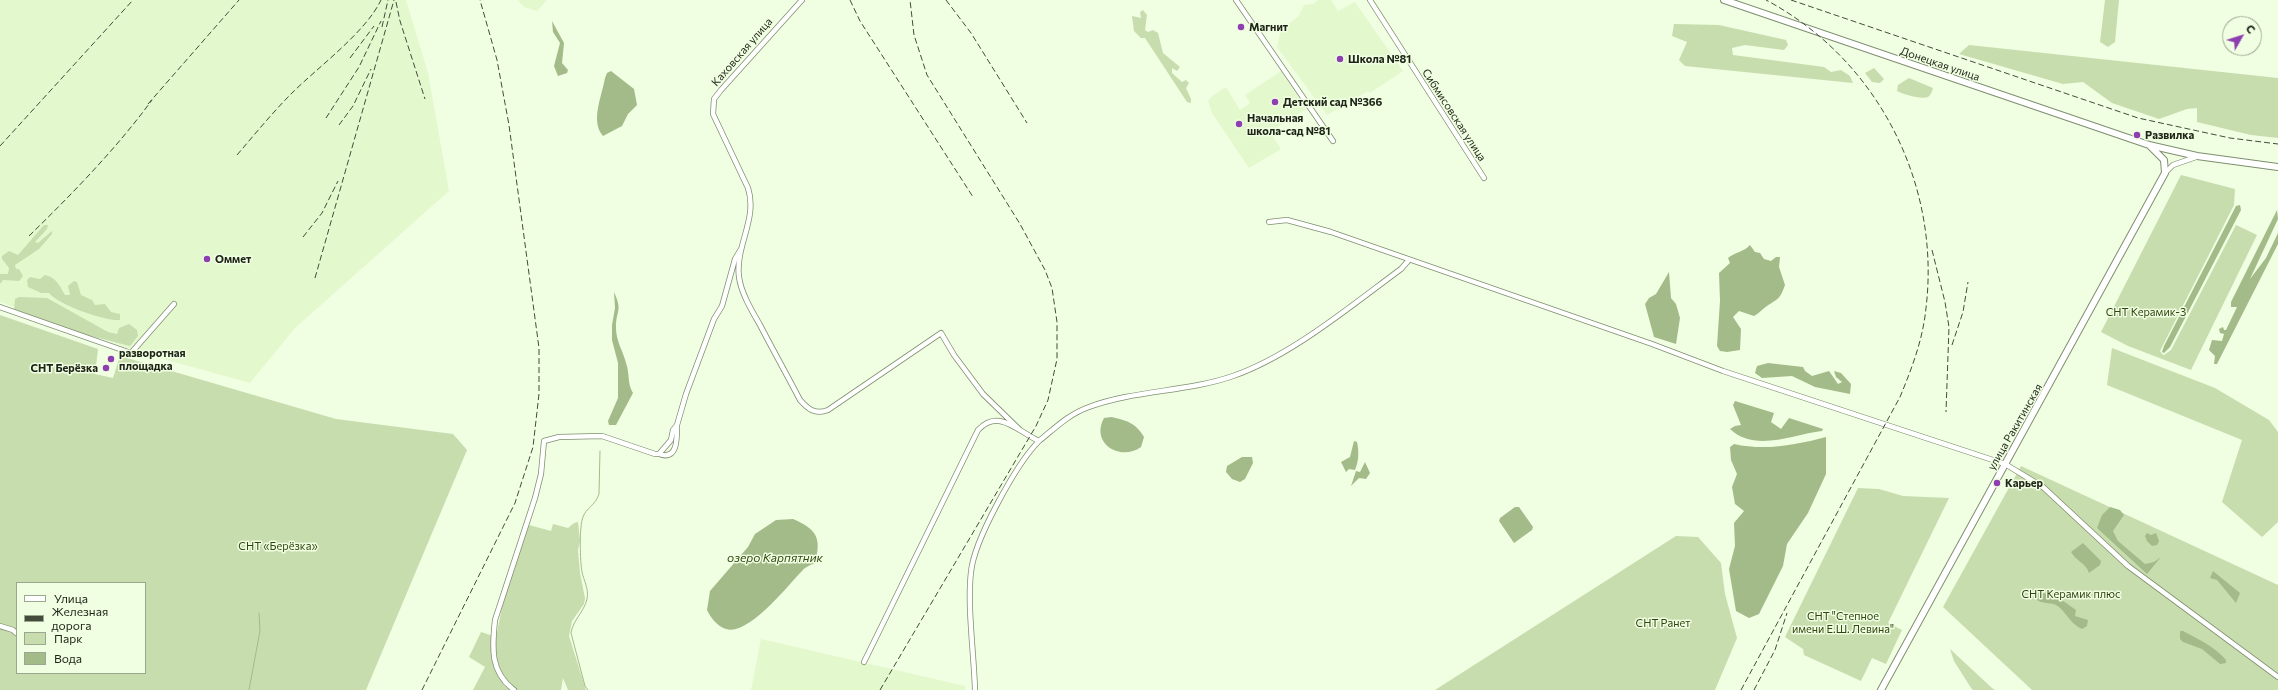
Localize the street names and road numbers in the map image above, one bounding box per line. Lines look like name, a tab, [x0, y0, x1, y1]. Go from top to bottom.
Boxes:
street label: Каховская улица	[709, 15, 775, 89]
street label: Донецкая улица	[1899, 44, 1981, 84]
street label: Сибмисовская улица	[1419, 66, 1489, 164]
street label: улица Ракитинская	[1985, 381, 2045, 473]

